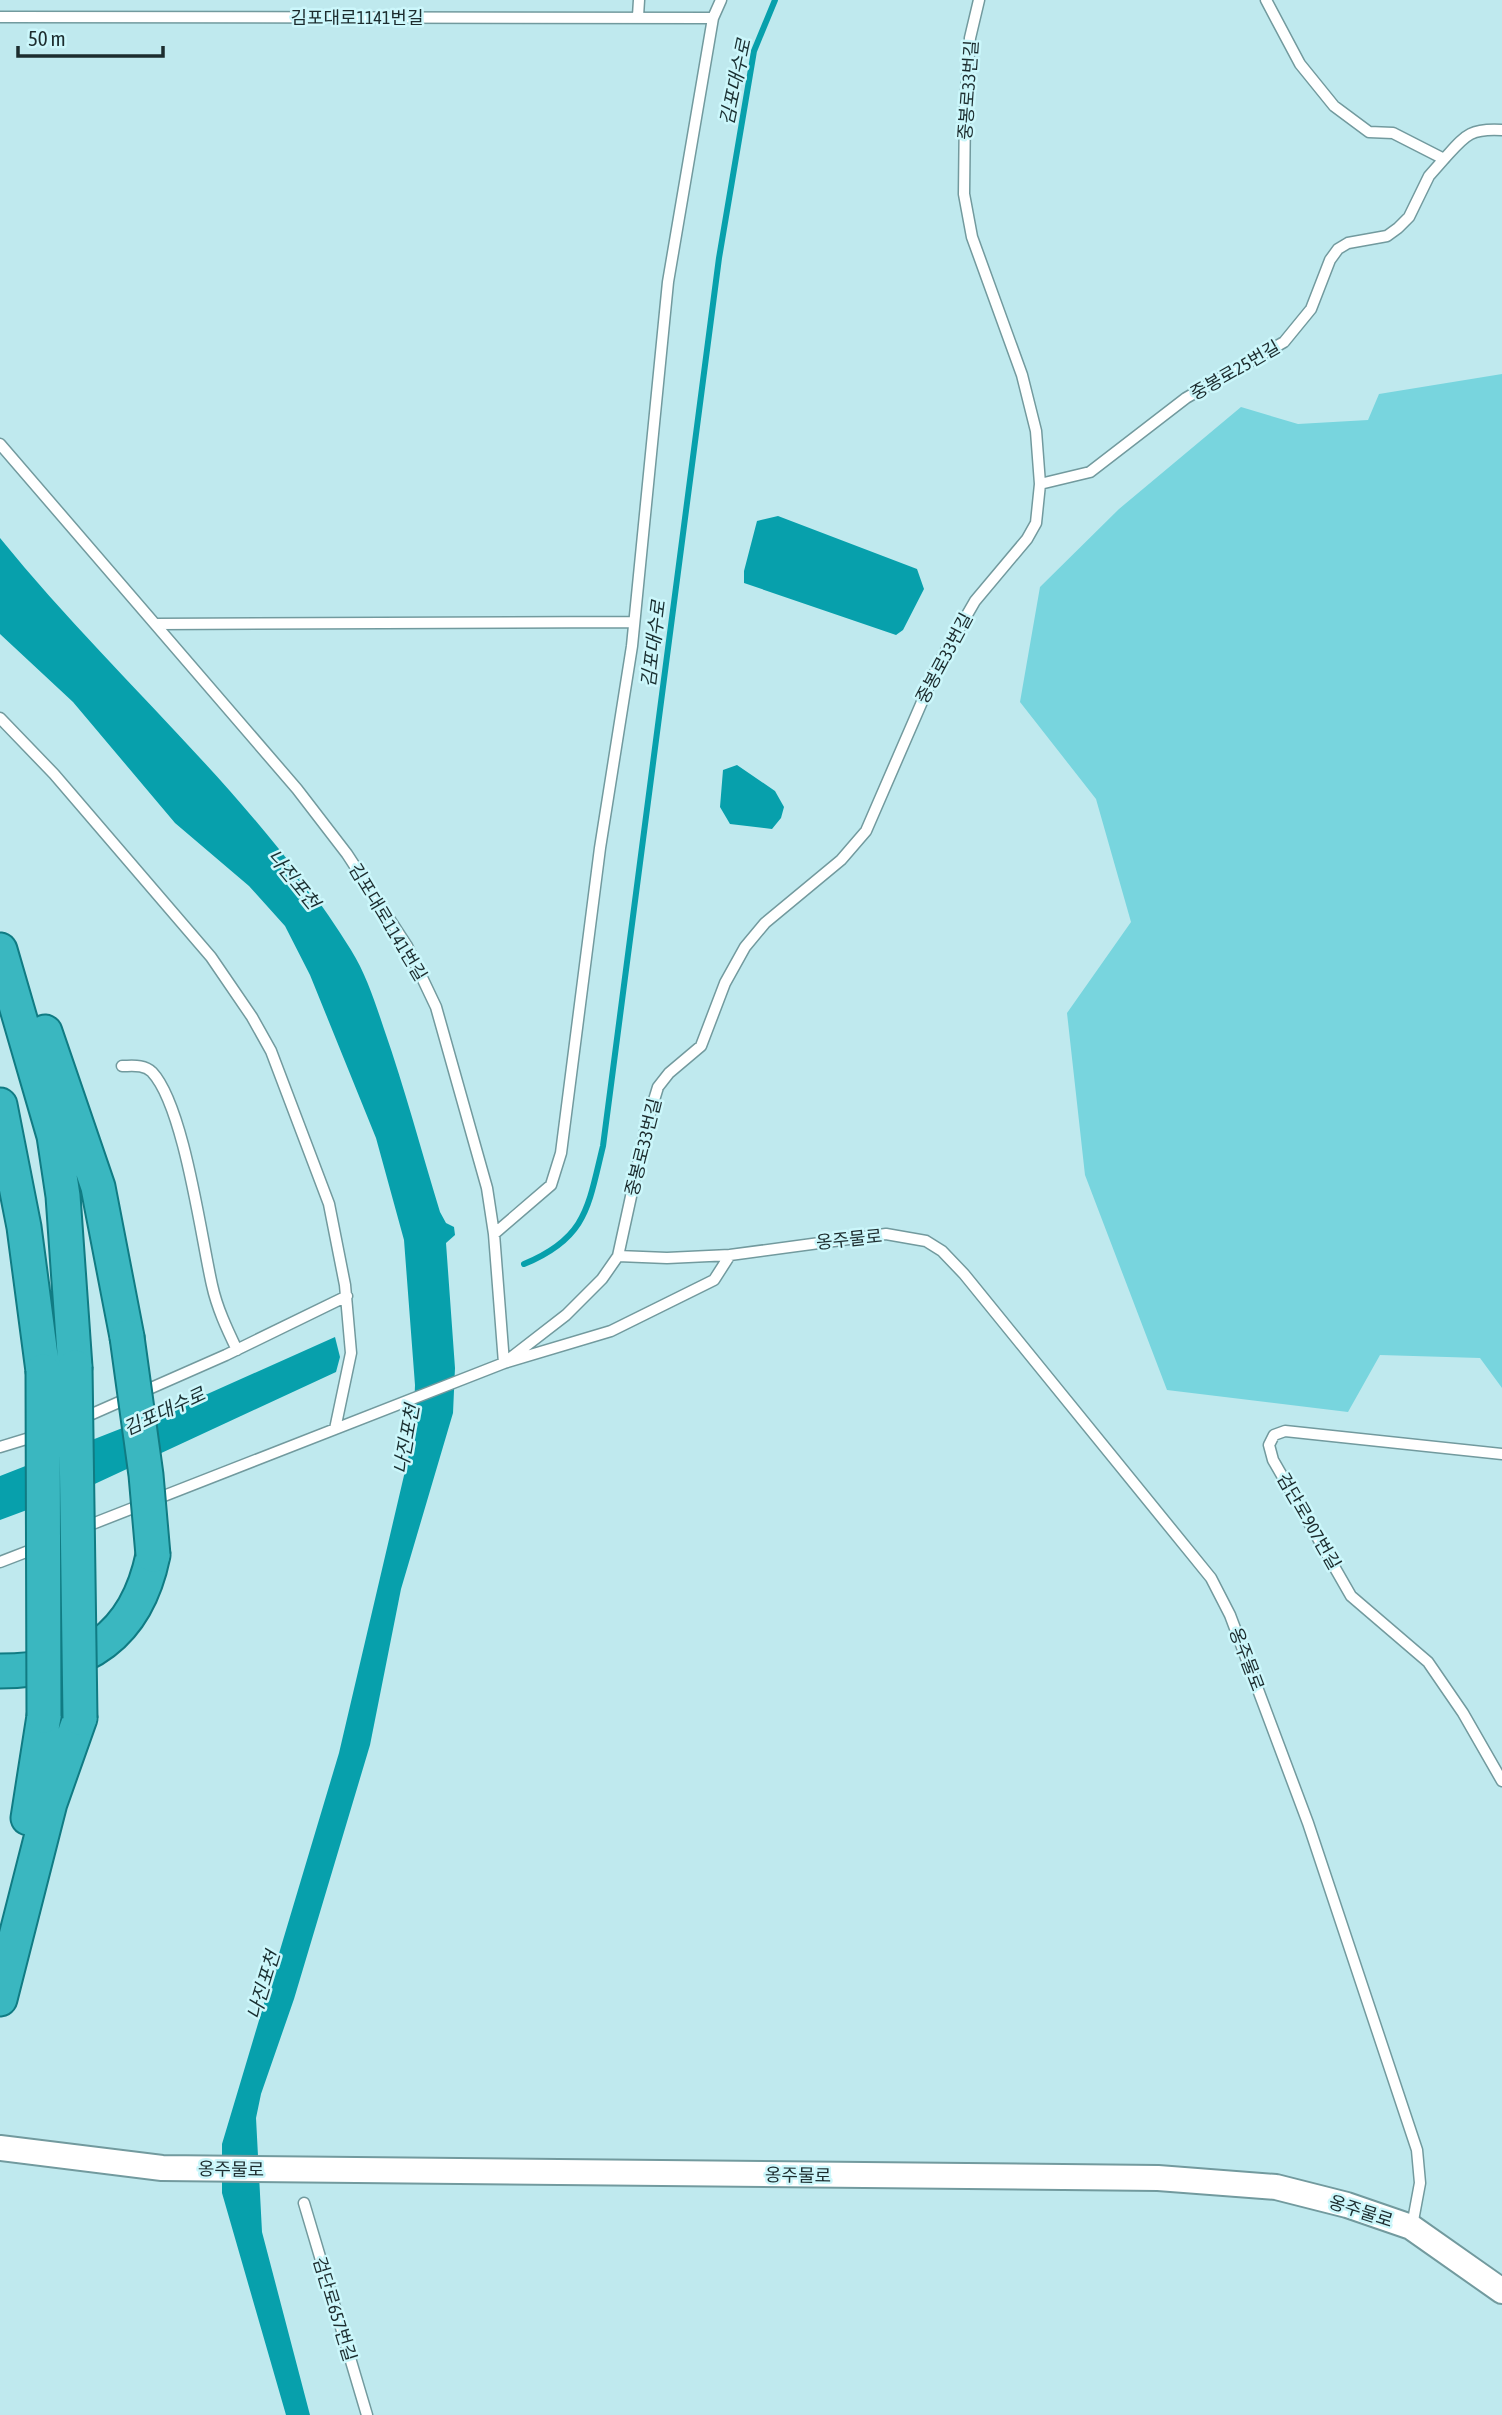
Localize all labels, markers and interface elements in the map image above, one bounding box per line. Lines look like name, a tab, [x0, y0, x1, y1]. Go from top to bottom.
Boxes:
street label: 김포대로1141번길	[290, 7, 424, 28]
scale bar	[18, 14, 163, 58]
text: 50 m	[28, 26, 66, 50]
water label: 김포대수로	[715, 35, 755, 127]
street label: 중봉로33번길	[954, 40, 982, 140]
street label: 중봉로25번길	[1187, 336, 1283, 404]
water label: 김포대수로	[637, 598, 669, 689]
street label: 중봉로33번길	[911, 609, 977, 707]
water label: 나진포천	[263, 845, 326, 914]
street label: 김포대로1141번길	[345, 860, 431, 984]
street label: 중봉로33번길	[621, 1096, 665, 1198]
street label: 옹주물로	[815, 1225, 883, 1253]
water label: 김포대수로	[120, 1382, 210, 1439]
water label: 나진포천	[389, 1401, 423, 1475]
street label: 검단로907번길	[1273, 1469, 1345, 1573]
street label: 옹주물로	[1225, 1624, 1269, 1694]
water label: 나진포천	[242, 1947, 284, 2022]
street label: 옹주물로	[198, 2158, 264, 2180]
street label: 옹주물로	[765, 2164, 831, 2186]
street label: 옹주물로	[1326, 2191, 1396, 2231]
street label: 검단로657번길	[309, 2254, 361, 2364]

